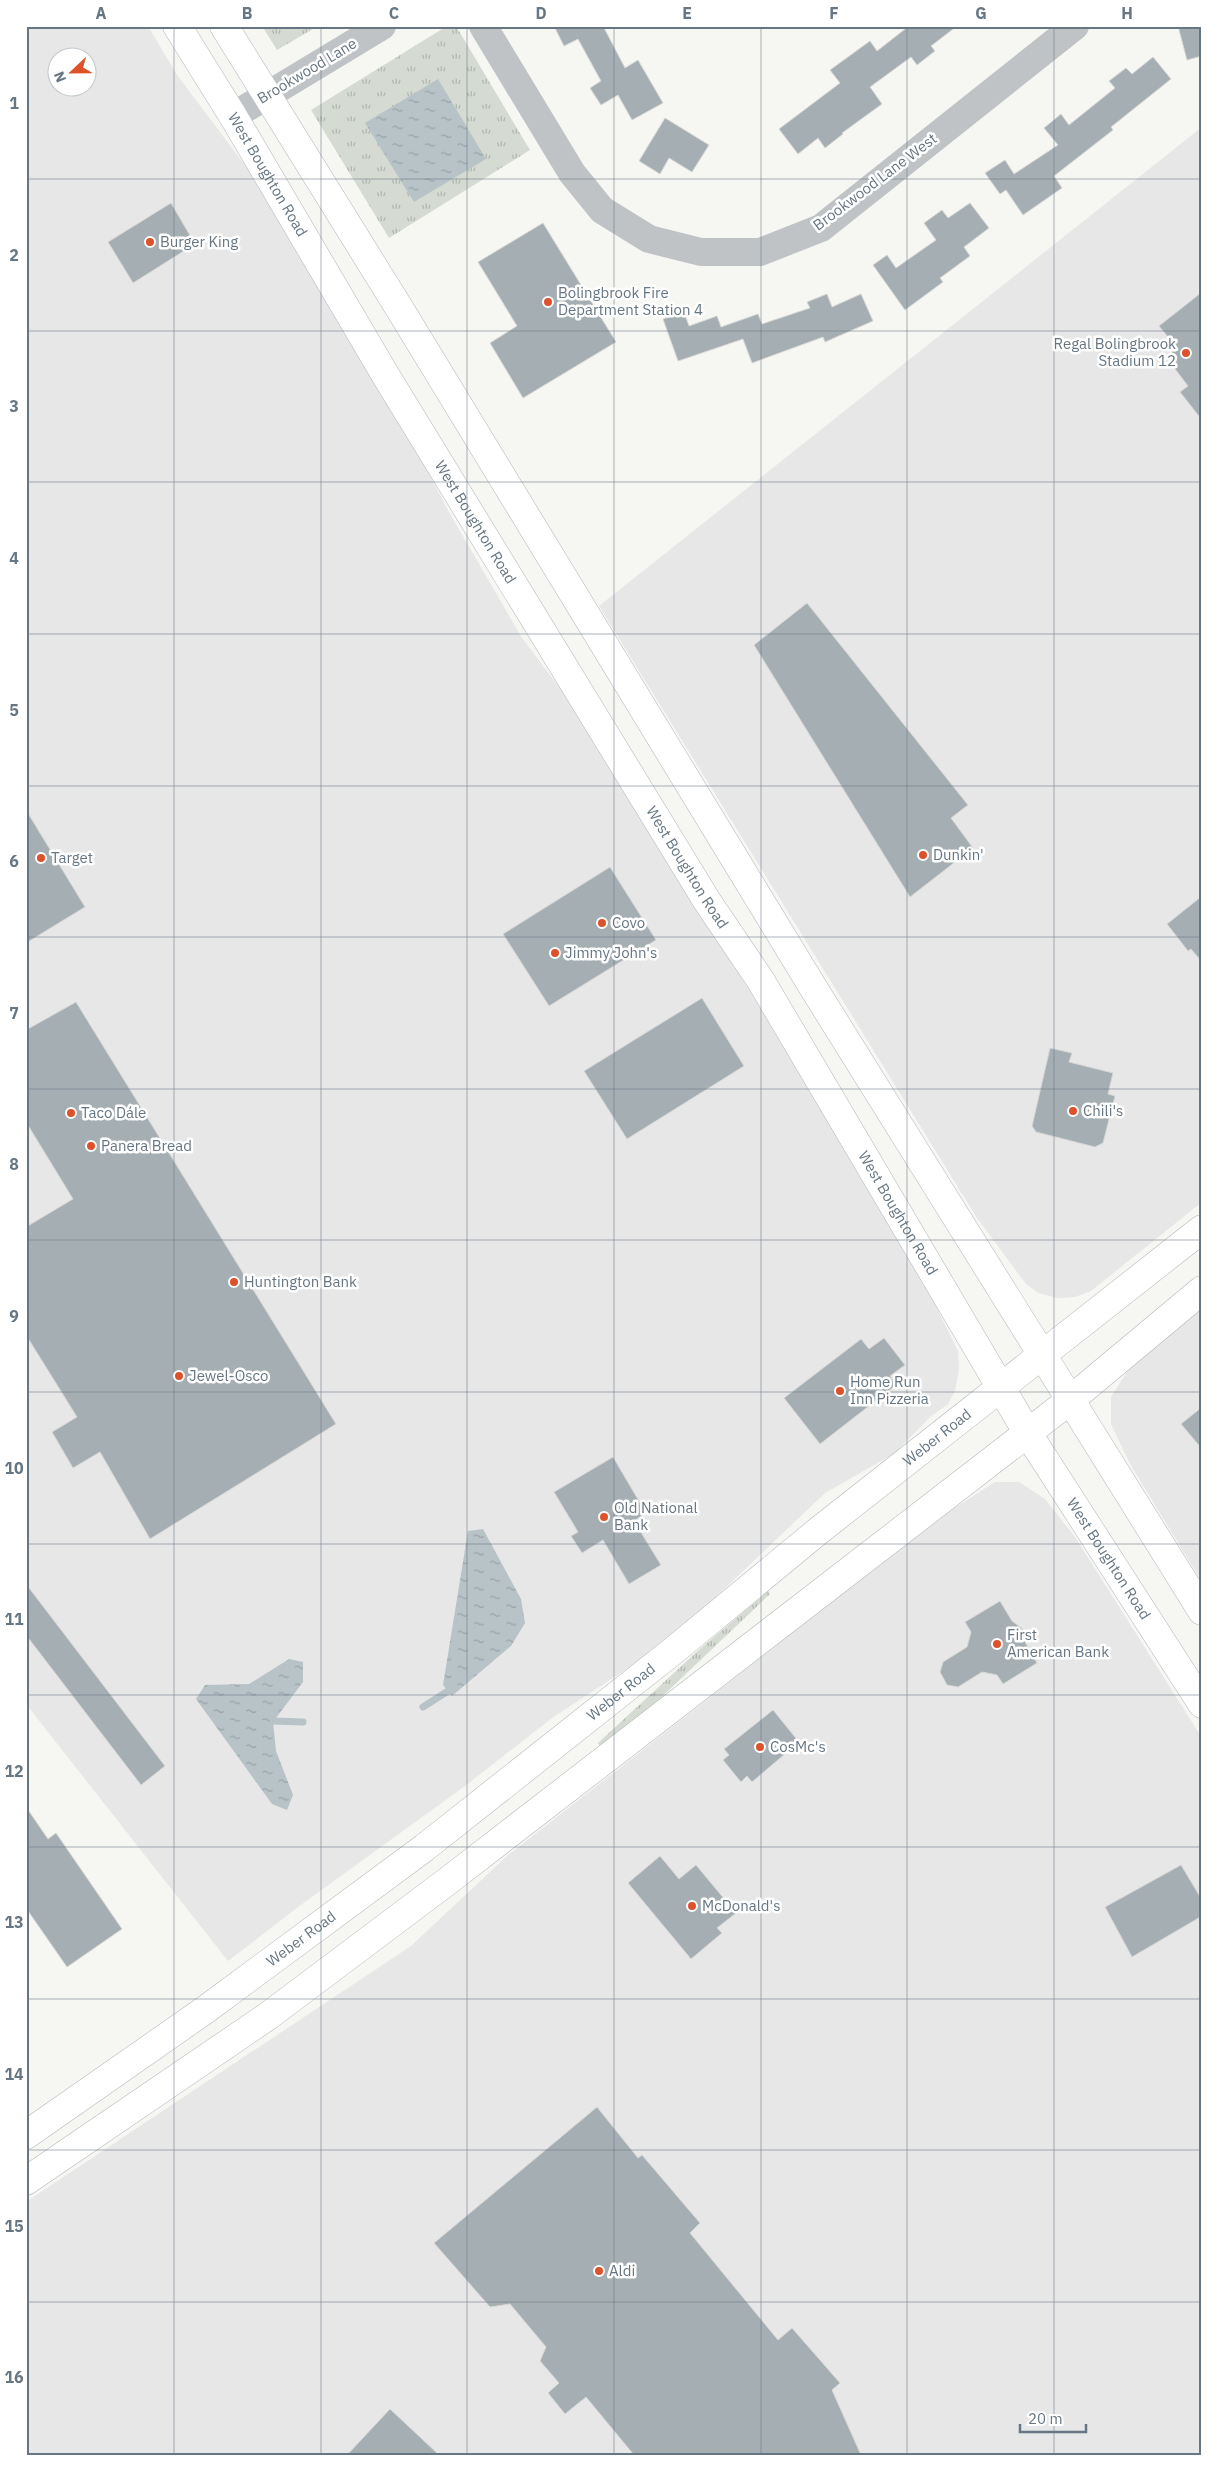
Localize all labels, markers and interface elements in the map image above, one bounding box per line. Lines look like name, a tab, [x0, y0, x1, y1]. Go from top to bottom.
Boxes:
text: A	[96, 3, 107, 23]
text: B	[242, 3, 253, 23]
text: C	[389, 3, 399, 23]
text: D	[535, 3, 547, 23]
text: E	[682, 3, 692, 23]
text: F	[829, 3, 839, 23]
text: G	[975, 3, 987, 23]
text: H	[1121, 3, 1133, 23]
street label: Brookwood Lane	[254, 33, 360, 108]
north arrow	[48, 48, 98, 98]
text: N	[50, 69, 70, 85]
text: 1	[9, 93, 19, 113]
street label: West Boughton Road	[224, 109, 312, 240]
street label: Brookwood Lane West	[809, 129, 940, 234]
place label: Burger King	[160, 232, 238, 251]
marker: Burger King	[144, 236, 156, 248]
text: 2	[9, 245, 19, 265]
place label: Bolingbrook Fire Department Station 4	[558, 283, 703, 319]
marker: Bolingbrook Fire Department Station 4	[542, 296, 554, 308]
place label: Regal Bolingbrook Stadium 12	[1054, 334, 1176, 370]
marker: Regal Bolingbrook Stadium 12	[1180, 347, 1192, 359]
text: 3	[9, 396, 19, 416]
street label: West Boughton Road	[431, 457, 521, 587]
text: 4	[9, 548, 19, 568]
text: 5	[9, 700, 19, 720]
street label: West Boughton Road	[642, 802, 733, 932]
place label: Dunkin'	[933, 845, 984, 864]
place label: Target	[51, 848, 93, 867]
marker: Dunkin'	[917, 849, 929, 861]
text: 6	[9, 851, 19, 871]
marker: Target	[35, 852, 47, 864]
place label: Covo	[612, 913, 645, 932]
marker: Covo	[596, 917, 608, 929]
place label: Jimmy John's	[565, 943, 657, 962]
marker: Jimmy John's	[549, 947, 561, 959]
text: 7	[9, 1003, 19, 1023]
place label: Chili's	[1083, 1101, 1123, 1120]
place label: Taco Dále	[81, 1103, 146, 1122]
marker: Chili's	[1067, 1105, 1079, 1117]
marker: Taco Dále	[65, 1107, 77, 1119]
place label: Panera Bread	[101, 1136, 192, 1155]
marker: Panera Bread	[85, 1140, 97, 1152]
street label: West Boughton Road	[854, 1147, 942, 1278]
text: 8	[9, 1154, 19, 1174]
place label: Huntington Bank	[244, 1272, 357, 1291]
marker: Huntington Bank	[228, 1276, 240, 1288]
text: 9	[9, 1306, 19, 1326]
place label: Jewel-Osco	[189, 1366, 268, 1385]
marker: Jewel-Osco	[173, 1370, 185, 1382]
place label: Home Run Inn Pizzeria	[850, 1372, 929, 1408]
marker: Home Run Inn Pizzeria	[834, 1385, 846, 1397]
street label: Weber Road	[899, 1404, 975, 1470]
text: 10	[4, 1458, 24, 1478]
street label: West Boughton Road	[1063, 1494, 1155, 1623]
place label: Old National Bank	[614, 1498, 698, 1534]
marker: Old National Bank	[598, 1511, 610, 1523]
text: 11	[4, 1609, 24, 1629]
place label: First American Bank	[1007, 1625, 1109, 1661]
marker: First American Bank	[991, 1638, 1003, 1650]
street label: Weber Road	[583, 1659, 659, 1725]
place label: CosMc's	[770, 1737, 826, 1756]
marker: CosMc's	[754, 1741, 766, 1753]
text: 12	[4, 1761, 24, 1781]
place label: McDonald's	[702, 1896, 780, 1915]
marker: McDonald's	[686, 1900, 698, 1912]
street label: Weber Road	[262, 1906, 339, 1970]
text: 13	[4, 1912, 24, 1932]
text: 14	[4, 2064, 24, 2084]
text: 15	[4, 2216, 24, 2236]
place label: Aldi	[609, 2261, 635, 2280]
marker: Aldi	[593, 2265, 605, 2277]
text: 16	[4, 2367, 24, 2387]
scale bar	[1020, 2401, 1087, 2433]
text: 20 m	[1028, 2409, 1063, 2428]

